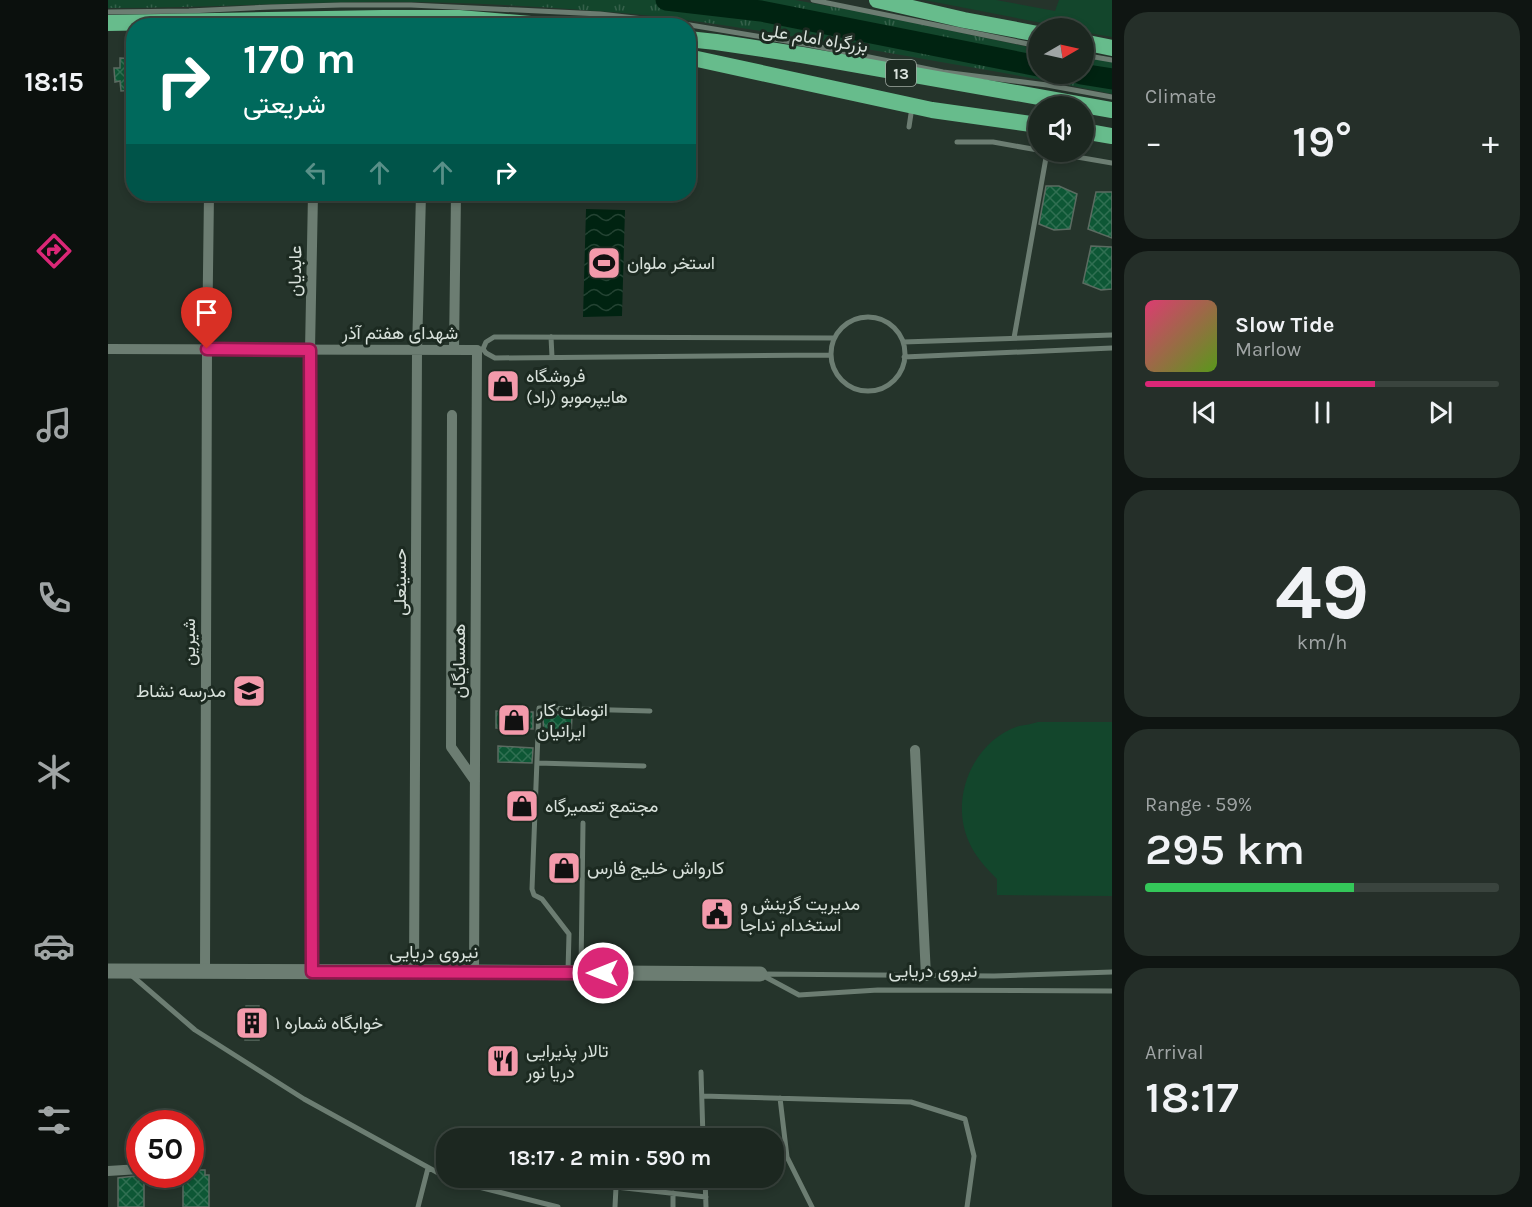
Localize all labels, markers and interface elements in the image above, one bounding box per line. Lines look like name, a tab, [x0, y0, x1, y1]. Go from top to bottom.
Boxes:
north arrow	[1028, 18, 1094, 84]
map controls	[1028, 18, 1094, 162]
street label: بزرگراه امام علی	[760, 19, 870, 58]
text: 170 m	[243, 34, 356, 84]
icon: right	[144, 42, 222, 120]
road number: 13	[886, 60, 916, 86]
text: 18:15	[24, 66, 84, 98]
text: Climate	[1145, 85, 1216, 108]
text: شریعتی	[243, 88, 326, 120]
button: sound	[1028, 96, 1094, 162]
text: 19°	[1292, 115, 1352, 167]
text: −	[1145, 123, 1162, 161]
text: +	[1482, 123, 1499, 161]
icon: left	[300, 156, 333, 189]
icon: ahead	[363, 156, 396, 189]
icon: ahead	[426, 156, 459, 189]
icon: right	[489, 156, 522, 189]
icon: directions	[33, 230, 75, 272]
street label: عابدیان	[284, 245, 306, 297]
sports icon: استخر ملوان	[586, 245, 622, 281]
place label: استخر ملوان	[627, 252, 715, 274]
pin	[181, 287, 232, 349]
icon: arrive	[190, 296, 223, 329]
text: Slow Tide	[1235, 312, 1335, 338]
street label: شهدای هفتم آذر	[341, 322, 458, 345]
text: Marlow	[1235, 338, 1301, 361]
place label: فروشگاه هایپرموبو (راد)	[526, 365, 628, 409]
shop icon: فروشگاه هایپرموبو (راد)	[485, 368, 521, 404]
icon: previous	[1188, 396, 1221, 429]
icon: pause	[1306, 396, 1339, 429]
icon: next	[1424, 396, 1457, 429]
icon: music	[33, 404, 75, 446]
text: 49	[1275, 546, 1369, 638]
street label: حسینعلی	[389, 548, 411, 616]
icon: phone	[33, 577, 75, 619]
street label: شیرین	[178, 618, 200, 666]
street label: همسایگان	[448, 624, 470, 698]
text: km/h	[1297, 631, 1347, 654]
school or university icon: مدرسه نشاط	[231, 673, 267, 709]
place label: مدرسه نشاط	[136, 680, 226, 702]
place label: اتومات کار ایرانیان	[536, 699, 608, 742]
shop icon: اتومات کار ایرانیان	[496, 702, 532, 738]
icon: climate	[33, 751, 75, 793]
shop icon: مجتمع تعمیرگاه	[504, 788, 540, 824]
text: Range · 59%	[1145, 793, 1252, 816]
place label: مجتمع تعمیرگاه	[545, 795, 658, 818]
text: 295 km	[1145, 823, 1305, 875]
shop icon: کارواش خلیج فارس	[546, 850, 582, 886]
place label: کارواش خلیج فارس	[587, 857, 724, 880]
place label: مدیریت گزینش و استخدام نداجا	[740, 893, 860, 937]
public building icon: مدیریت گزینش و استخدام نداجا	[699, 896, 735, 932]
icon: car	[33, 925, 75, 967]
street label: نیروی دریایی	[390, 941, 478, 963]
position arrow	[571, 941, 635, 1005]
street label: نیروی دریایی	[889, 960, 977, 982]
building icon: خوابگاه شماره ۱	[234, 1005, 270, 1041]
place label: خوابگاه شماره ۱	[275, 1012, 383, 1034]
place label: تالار پذیرایی دریا نور	[525, 1040, 608, 1083]
text: Arrival	[1145, 1041, 1204, 1064]
restaurant icon: تالار پذیرایی دریا نور	[485, 1043, 521, 1079]
text: 18:17	[1145, 1071, 1239, 1123]
icon: filters	[33, 1099, 75, 1141]
speed limit sign: 50	[126, 1110, 204, 1188]
text: 18:17 · 2 min · 590 m	[509, 1145, 711, 1171]

